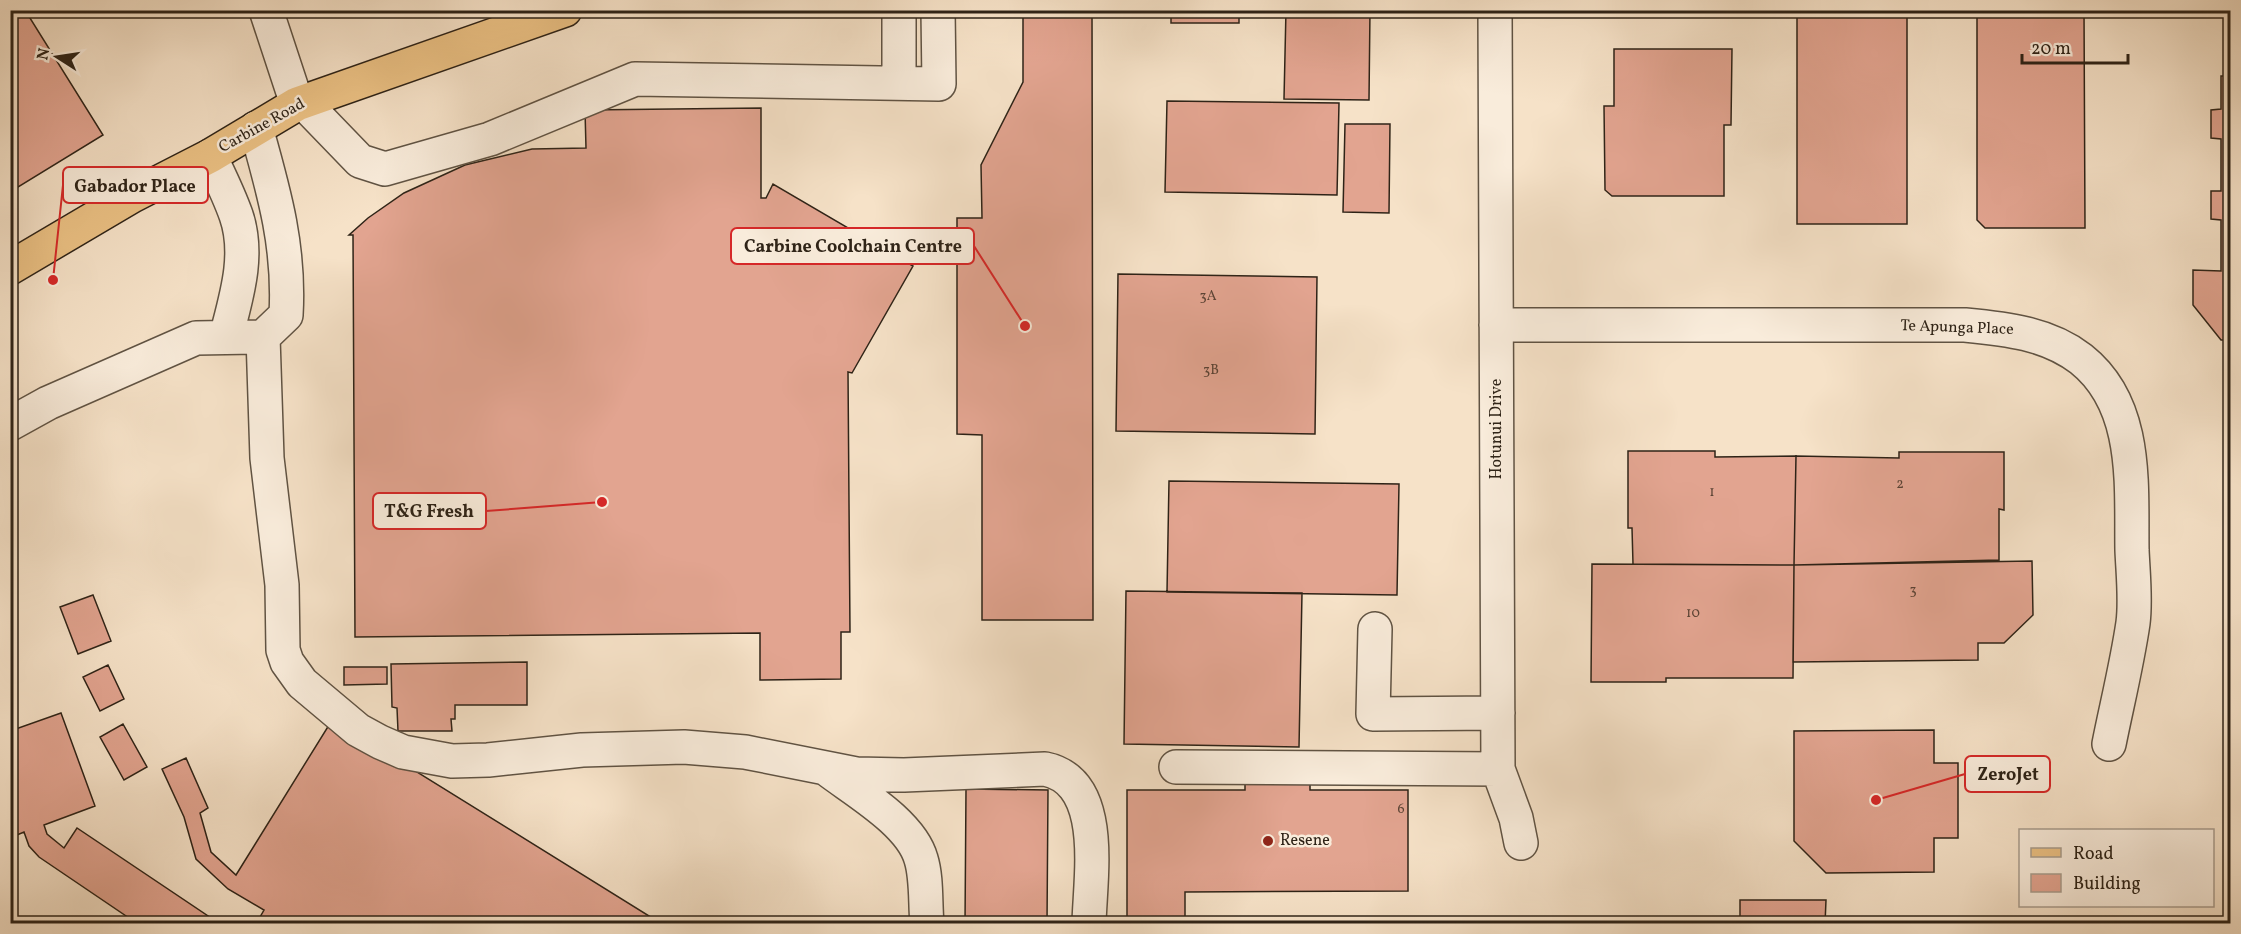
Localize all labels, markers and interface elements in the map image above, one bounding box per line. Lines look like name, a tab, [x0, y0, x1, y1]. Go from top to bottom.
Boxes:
north arrow	[27, 27, 87, 87]
scale bar	[2022, 27, 2128, 65]
text: 20 m	[2031, 37, 2071, 62]
text: N	[32, 46, 56, 62]
street label: Carbine Road	[215, 93, 309, 159]
callout: Gabador Place	[63, 167, 208, 203]
text: Gabador Place	[74, 175, 196, 200]
callout: Carbine Coolchain Centre	[731, 228, 974, 264]
text: Carbine Coolchain Centre	[744, 235, 962, 260]
house number: 3A	[1199, 287, 1217, 306]
street label: Te Apunga Place	[1900, 315, 2014, 341]
house number: 3B	[1203, 361, 1219, 380]
street label: Hotunui Drive	[1486, 379, 1508, 479]
house number: 2	[1896, 475, 1904, 494]
house number: 1	[1709, 483, 1715, 502]
callout: T&G Fresh	[373, 493, 486, 529]
text: T&G Fresh	[384, 500, 474, 525]
house number: 3	[1909, 581, 1917, 600]
house number: 10	[1686, 604, 1700, 623]
callout: ZeroJet	[1965, 756, 2050, 792]
text: ZeroJet	[1977, 763, 2039, 788]
house number: 6	[1397, 800, 1405, 819]
legend	[2019, 829, 2214, 907]
place label: Resene	[1280, 830, 1330, 852]
marker: Resene	[1261, 834, 1275, 848]
text: Road	[2073, 842, 2114, 867]
text: Building	[2073, 872, 2141, 897]

